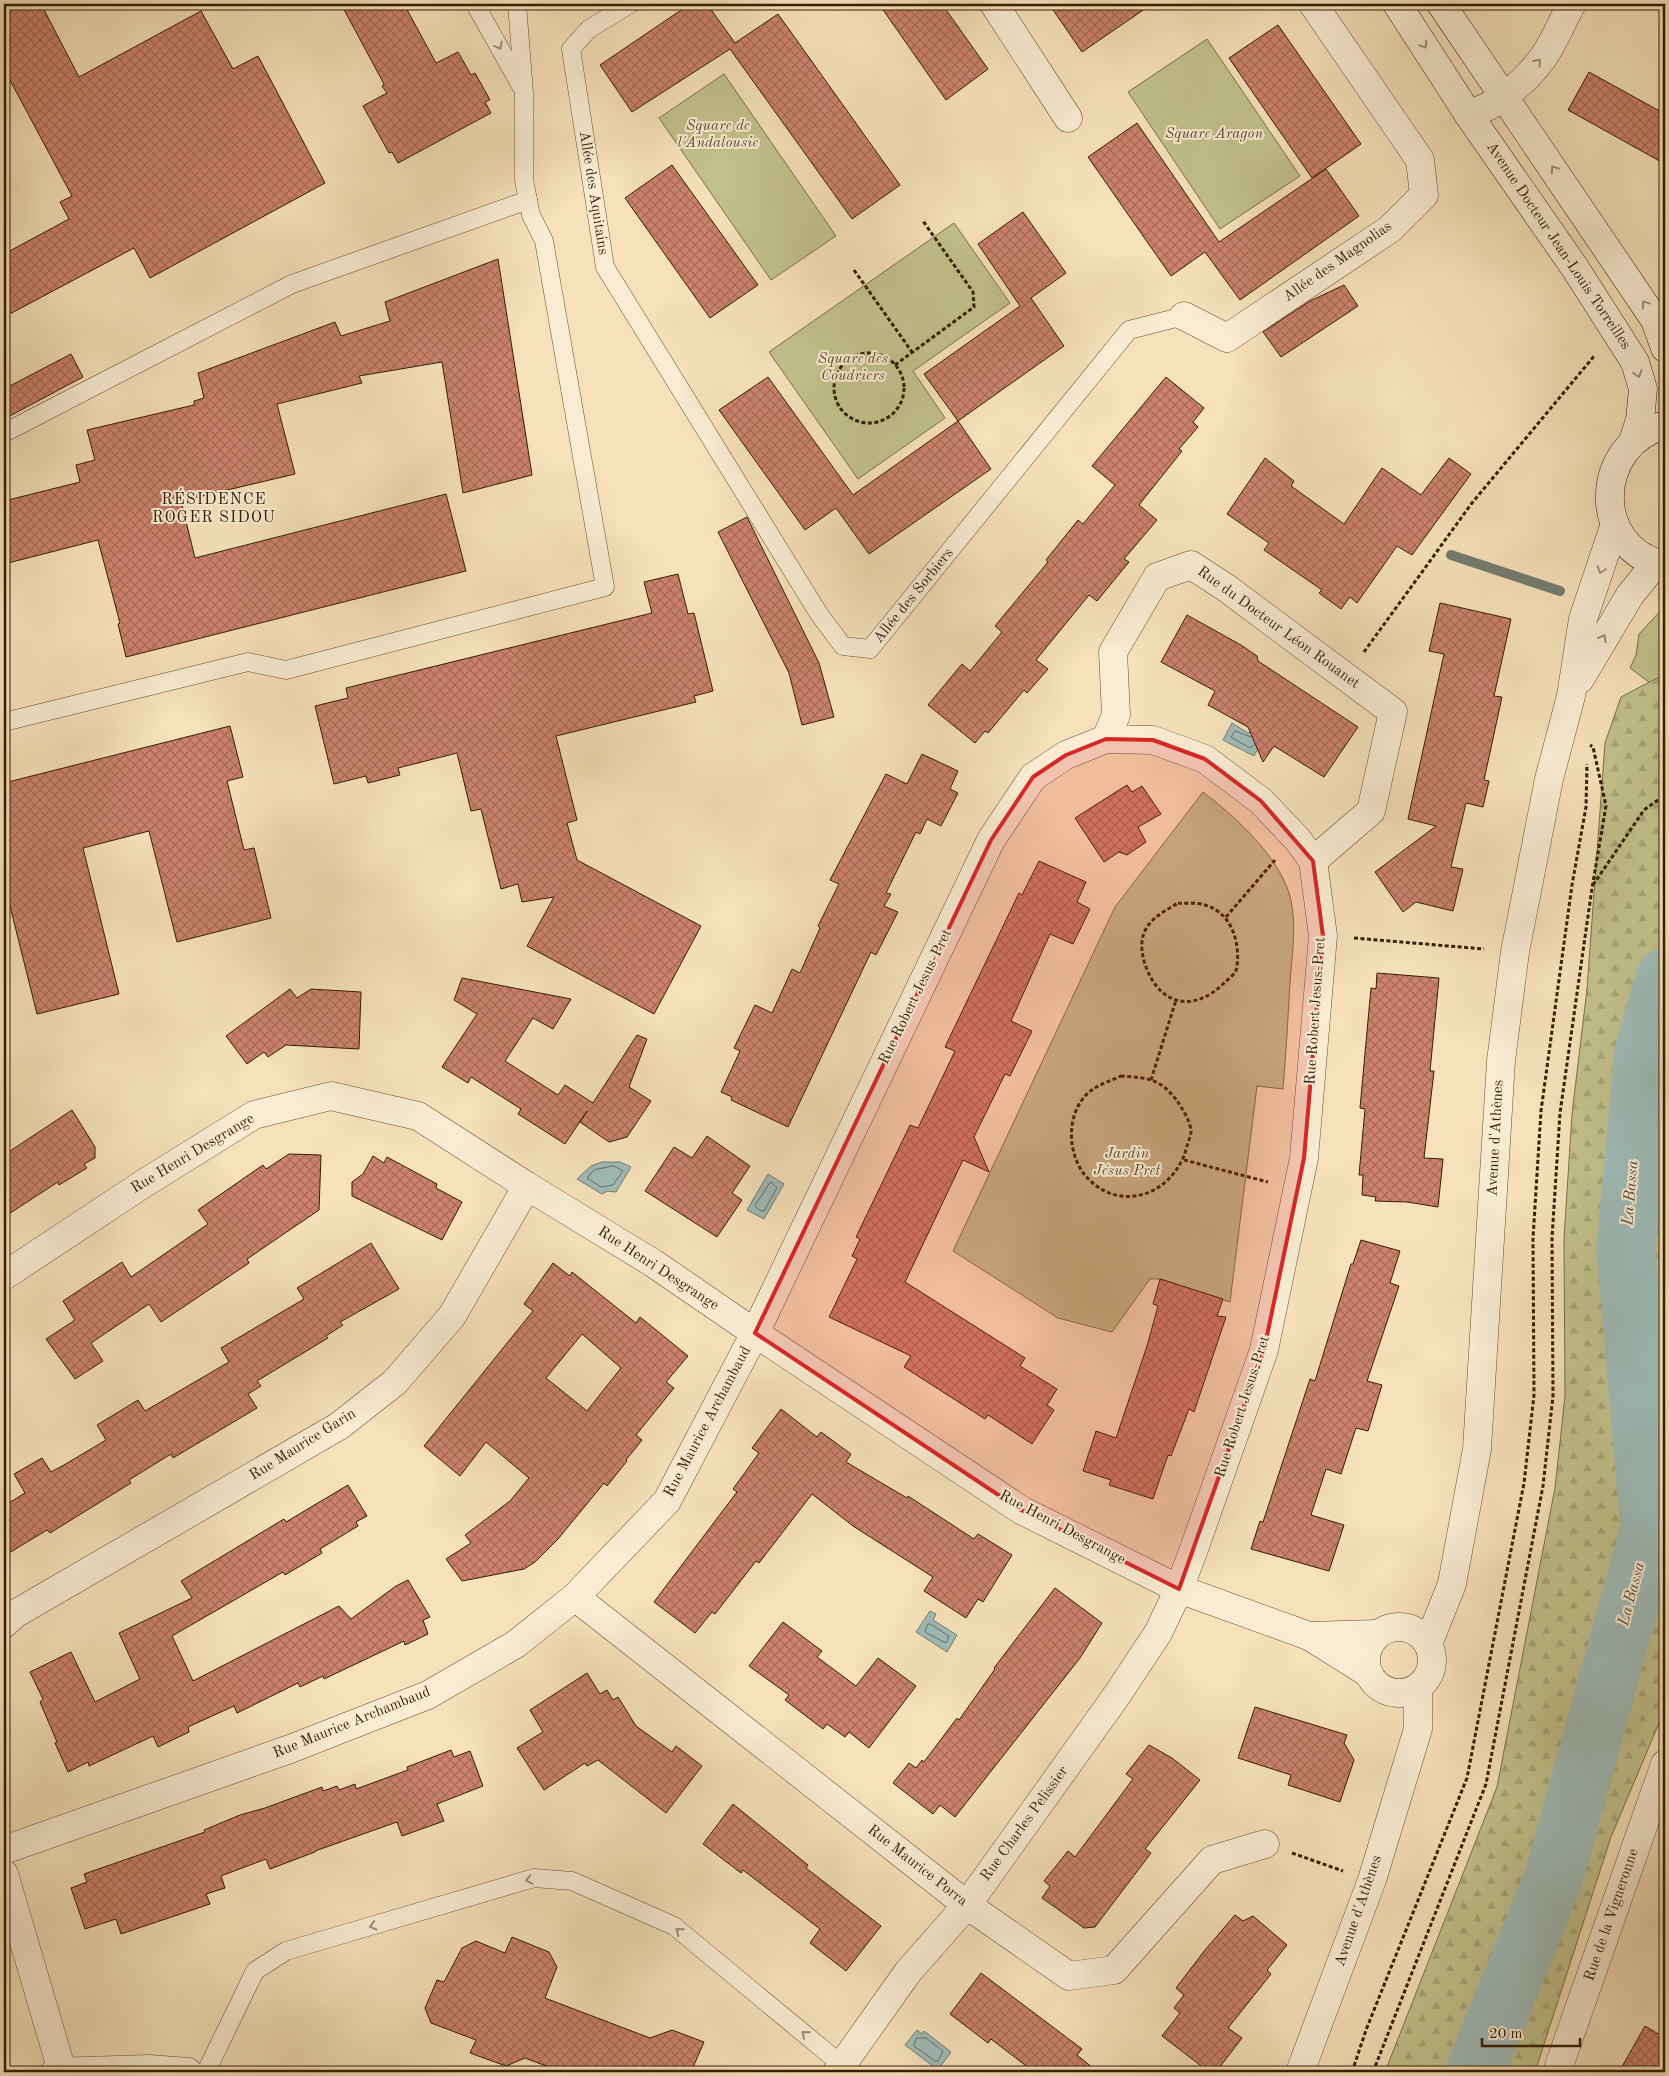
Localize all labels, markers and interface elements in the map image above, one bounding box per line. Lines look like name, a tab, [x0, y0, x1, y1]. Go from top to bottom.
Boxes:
one-way arrow	[1417, 39, 1427, 48]
one-way arrow	[492, 41, 502, 50]
one-way arrow	[1532, 59, 1541, 68]
park label: Square de l'Andalousie	[678, 119, 758, 151]
park label: Square Aragon	[1165, 127, 1263, 142]
street label: Allée des Aquitains	[576, 130, 610, 256]
street label: Avenue Docteur Jean-Louis Torreilles	[1483, 140, 1633, 352]
one-way arrow	[1551, 166, 1560, 175]
street label: Allée des Magnolias	[1281, 219, 1395, 305]
one-way arrow	[1641, 300, 1651, 309]
park label: Square des Coudriers	[818, 352, 888, 384]
one-way arrow	[1633, 369, 1643, 377]
district label: RÉSIDENCE ROGER SIDOU	[152, 488, 276, 526]
street label: Allée des Sorbiers	[871, 546, 957, 646]
street label: Rue du Docteur Léon Rouanet	[1194, 564, 1362, 692]
one-way arrow	[1596, 566, 1606, 574]
one-way arrow	[1597, 635, 1607, 644]
street label: Rue Robert Jesus-Pret	[877, 927, 955, 1067]
street label: Rue Robert Jesus-Pret	[1303, 937, 1329, 1085]
street label: Avenue d'Athènes	[1485, 1079, 1507, 1197]
street label: Rue Henri Desgrange	[129, 1111, 257, 1197]
park label: Jardin Jésus Pret	[1094, 1147, 1161, 1179]
water label: La Bassa	[1620, 1159, 1642, 1227]
street label: Rue Henri Desgrange	[595, 1224, 721, 1314]
street label: Rue Robert Jesus-Pret	[1213, 1334, 1273, 1480]
street label: Rue Maurice Archambaud	[662, 1344, 754, 1500]
street label: Rue Maurice Garin	[247, 1406, 359, 1484]
street label: Rue Henri Desgrange	[996, 1488, 1128, 1568]
water label: La Bassa	[1616, 1560, 1648, 1629]
street label: Rue Maurice Archambaud	[271, 1684, 433, 1761]
street label: Rue Charles Pelissier	[978, 1764, 1072, 1884]
street label: Rue Maurice Porra	[864, 1822, 970, 1910]
street label: Rue de la Vigneronne	[1582, 1847, 1642, 1983]
street label: Avenue d'Athènes	[1333, 1853, 1385, 1969]
one-way arrow	[524, 1874, 533, 1885]
one-way arrow	[369, 1920, 377, 1930]
one-way arrow	[676, 1927, 685, 1936]
scale bar	[1482, 2016, 1579, 2048]
text: 20 m	[1489, 2027, 1523, 2042]
one-way arrow	[801, 2031, 810, 2040]

